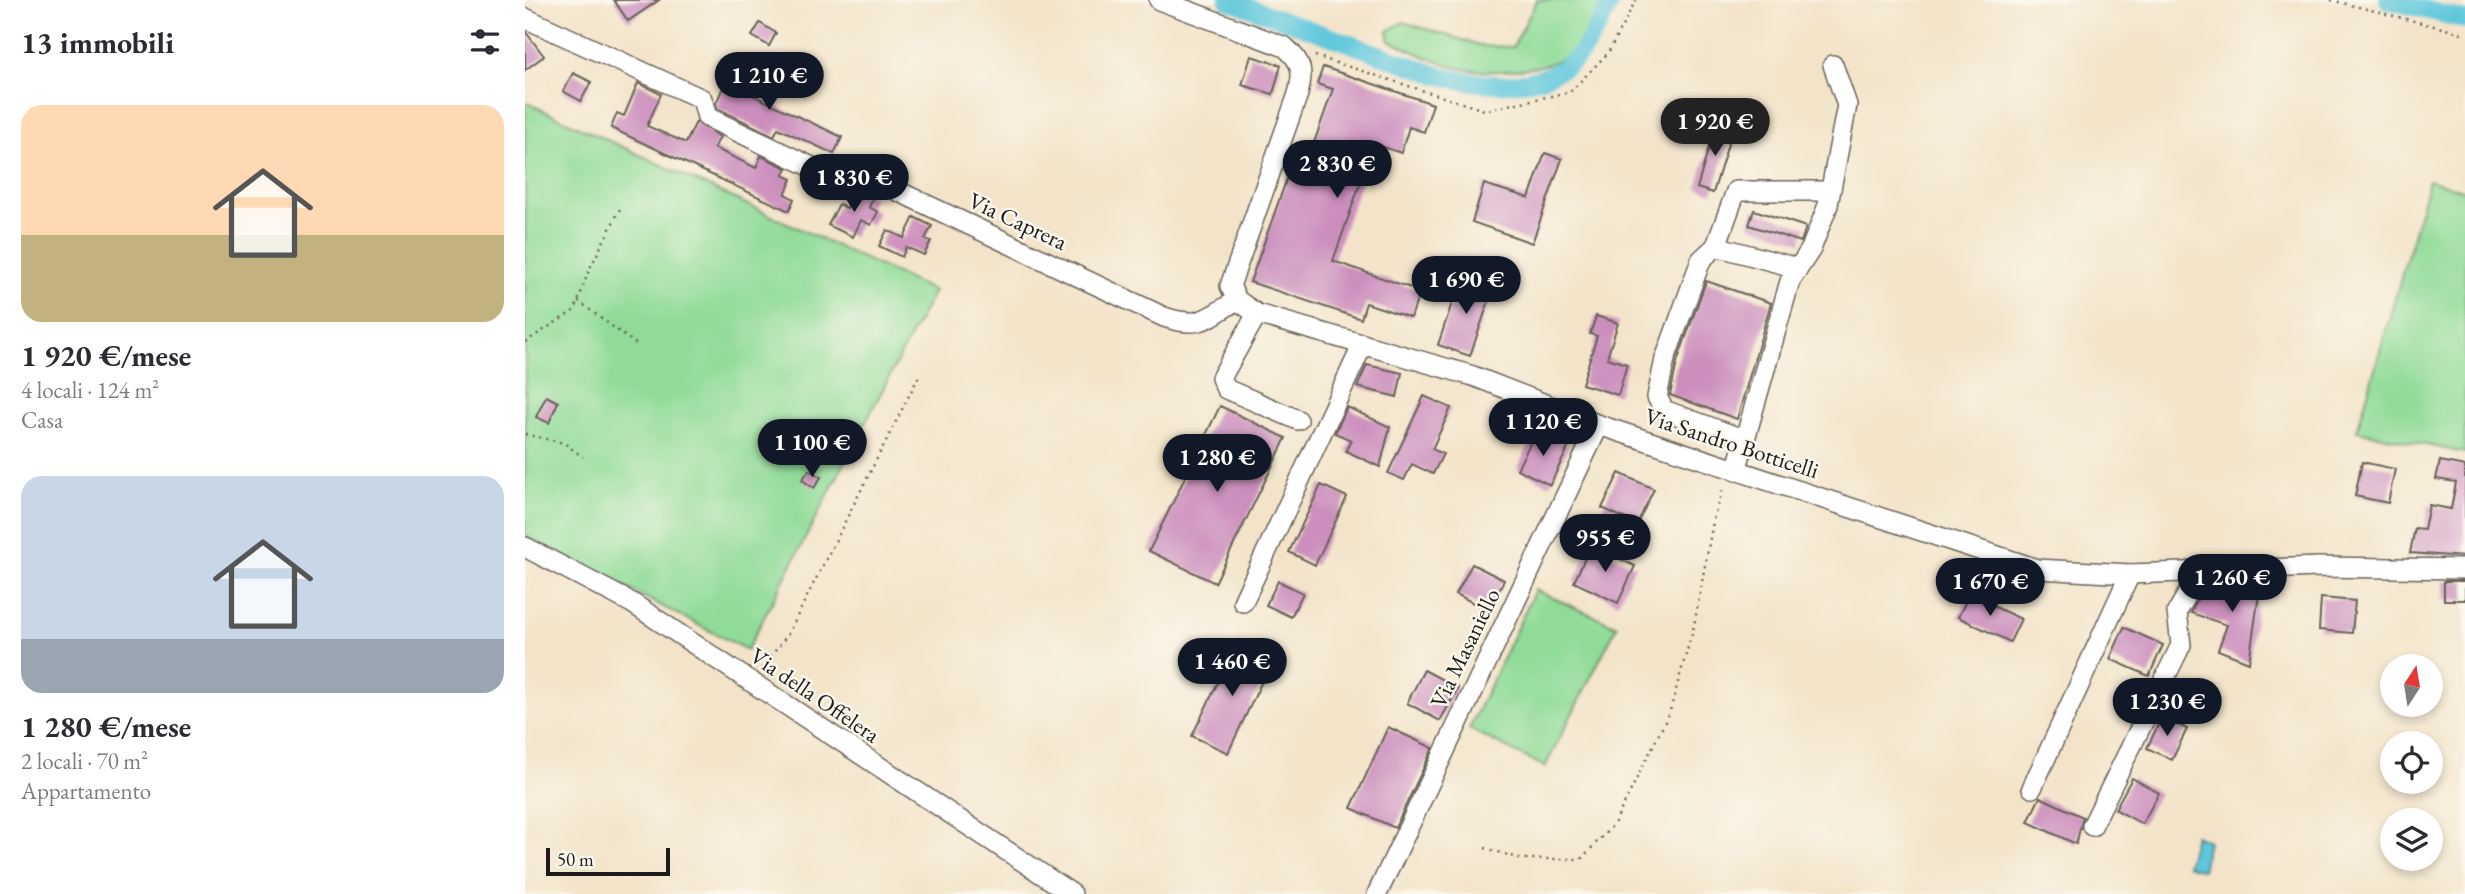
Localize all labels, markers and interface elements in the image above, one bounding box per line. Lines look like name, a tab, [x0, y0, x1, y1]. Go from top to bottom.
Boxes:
text: 13 immobili	[21, 23, 174, 62]
icon: filters	[466, 23, 504, 61]
pin: 1 210 €	[704, 52, 834, 112]
text: 1 210 €	[731, 60, 807, 90]
pin: 1 920 €	[1650, 99, 1780, 158]
text: 1 920 €	[1677, 106, 1753, 136]
pin: 2 830 €	[1272, 140, 1402, 200]
text: 2 830 €	[1299, 148, 1375, 178]
icon: home	[200, 150, 326, 276]
pin: 1 830 €	[789, 154, 919, 214]
text: 1 830 €	[816, 162, 892, 192]
street label: Via Caprera	[964, 185, 1073, 257]
pin: 1 690 €	[1401, 256, 1531, 316]
text: 1 690 €	[1428, 264, 1504, 294]
text: 1 920 €/mese	[21, 336, 191, 375]
text: 4 locali · 124 m²	[21, 375, 159, 405]
pin: 1 120 €	[1478, 398, 1608, 458]
street label: Via Sandro Botticelli	[1641, 401, 1823, 485]
text: Casa	[21, 405, 63, 435]
text: 1 120 €	[1505, 406, 1581, 436]
pin: 1 100 €	[747, 420, 877, 479]
text: 1 100 €	[774, 427, 850, 457]
pin: 1 280 €	[1152, 434, 1282, 494]
text: 1 280 €	[1179, 442, 1255, 472]
pin: 955 €	[1556, 514, 1654, 574]
icon: home	[200, 521, 326, 647]
text: 955 €	[1576, 522, 1634, 552]
pin: 1 260 €	[2167, 554, 2297, 614]
pin: 1 670 €	[1925, 558, 2055, 618]
text: 1 260 €	[2194, 562, 2270, 592]
text: 1 670 €	[1952, 566, 2028, 596]
street label: Via Masaniello	[1423, 583, 1507, 713]
pin: 1 460 €	[1167, 638, 1297, 698]
street label: Via della Offelera	[744, 641, 886, 750]
text: 1 460 €	[1194, 646, 1270, 676]
north arrow	[2380, 654, 2443, 718]
map controls	[2380, 654, 2443, 871]
pin: 1 230 €	[2102, 678, 2232, 738]
text: 1 230 €	[2129, 686, 2205, 716]
text: 1 280 €/mese	[21, 707, 191, 746]
button: locate	[2380, 731, 2443, 794]
text: 2 locali · 70 m²	[21, 746, 148, 776]
text: Appartamento	[21, 776, 151, 806]
button: layers	[2380, 808, 2443, 871]
scale bar	[546, 845, 670, 877]
text: 50 m	[557, 847, 594, 872]

